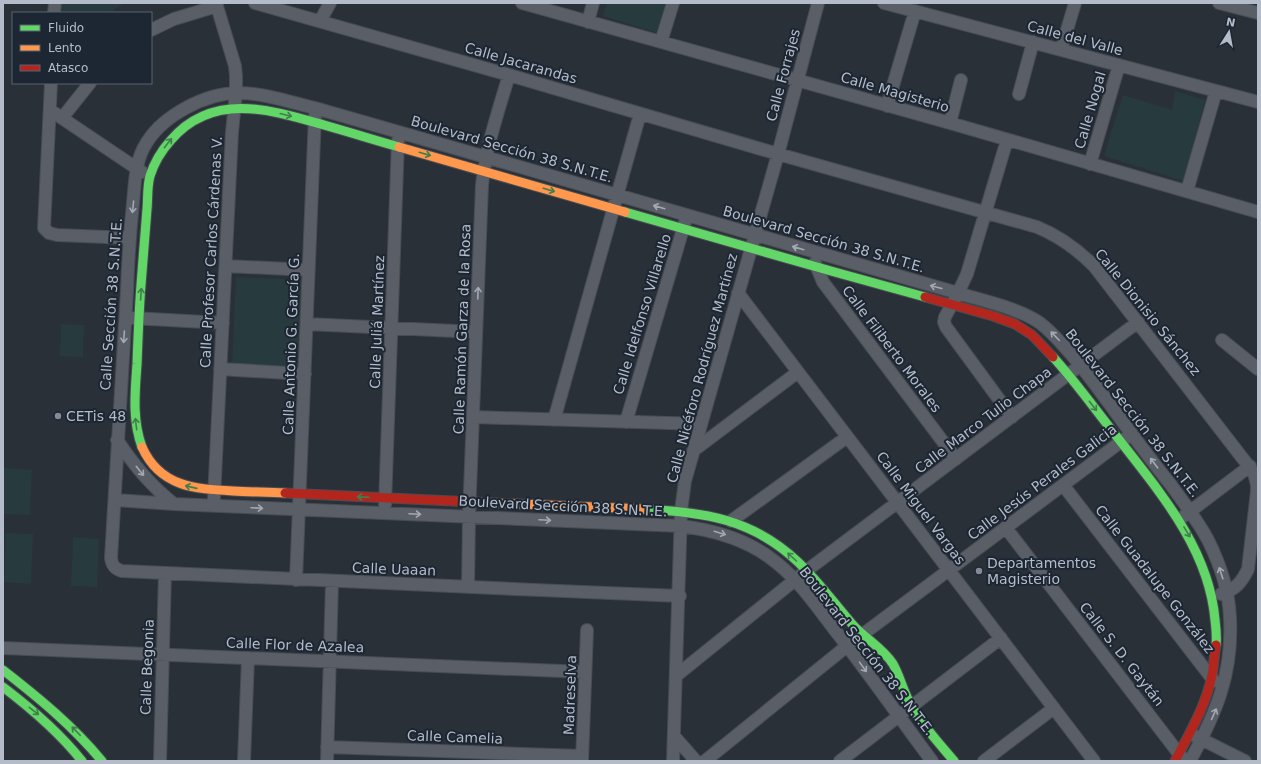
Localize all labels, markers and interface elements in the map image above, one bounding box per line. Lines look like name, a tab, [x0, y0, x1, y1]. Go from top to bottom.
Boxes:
legend	[12, 12, 152, 84]
north arrow	[1209, 12, 1249, 52]
text: N	[1225, 15, 1237, 30]
street label: Calle del Valle	[1025, 18, 1125, 58]
text: Fluido	[48, 21, 84, 35]
street label: Calle Forrajes	[763, 27, 803, 123]
street label: Calle Jacarandas	[463, 39, 579, 87]
text: Lento	[48, 41, 82, 55]
text: Atasco	[48, 61, 88, 75]
street label: Calle Magisterio	[839, 69, 951, 115]
street label: Calle Nogal	[1071, 70, 1109, 150]
one-way arrow	[279, 111, 292, 119]
street label: Boulevard Sección 38 S.N.T.E.	[409, 112, 615, 186]
street label: Calle Profesor Carlos Cárdenas V.	[197, 136, 225, 368]
one-way arrow	[163, 137, 172, 148]
one-way arrow	[418, 151, 431, 158]
one-way arrow	[543, 187, 556, 194]
one-way arrow	[129, 200, 136, 213]
street label: Boulevard Sección 38 S.N.T.E.	[721, 202, 927, 276]
one-way arrow	[653, 203, 666, 210]
street label: Calle Sección 38 S.N.T.E.	[97, 217, 125, 391]
street label: Calle Ramón Garza de la Rosa	[450, 223, 474, 435]
street label: Calle Idelfonso Villarello	[610, 232, 674, 396]
one-way arrow	[791, 244, 804, 251]
street label: Calle Dionisio Sánchez	[1092, 245, 1204, 379]
street label: Calle Nicéforo Rodríguez Martínez	[664, 252, 740, 484]
street label: Calle Antonio G. García G.	[280, 253, 302, 435]
street label: Calle Juliá Martínez	[367, 255, 387, 389]
street label: Calle Filiberto Morales	[839, 283, 945, 415]
one-way arrow	[930, 283, 943, 290]
one-way arrow	[474, 287, 481, 300]
one-way arrow	[137, 288, 144, 301]
street label: Boulevard Sección 38 S.N.T.E.	[1062, 326, 1204, 500]
one-way arrow	[120, 330, 127, 343]
one-way arrow	[1050, 331, 1060, 341]
street label: Calle Marco Tulio Chapa	[912, 363, 1054, 477]
one-way arrow	[1089, 400, 1097, 411]
place label: CETis 48	[66, 408, 126, 424]
marker: CETis 48	[53, 411, 63, 421]
one-way arrow	[132, 418, 139, 431]
street label: Calle Jesús Perales Galicia	[964, 421, 1120, 543]
street label: Calle Miguel Vargas	[873, 448, 969, 568]
one-way arrow	[1149, 457, 1158, 468]
one-way arrow	[136, 466, 144, 477]
one-way arrow	[185, 483, 198, 491]
one-way arrow	[357, 493, 370, 501]
street label: Boulevard Sección 38 S.N.T.E.	[458, 493, 668, 519]
street label: Calle Guadalupe González	[1092, 502, 1218, 656]
one-way arrow	[250, 504, 263, 511]
one-way arrow	[408, 510, 421, 517]
one-way arrow	[538, 516, 551, 523]
one-way arrow	[1183, 526, 1191, 538]
one-way arrow	[713, 530, 726, 537]
one-way arrow	[787, 552, 797, 562]
place label: Departamentos Magisterio	[987, 555, 1096, 587]
street label: Calle Uaaan	[352, 560, 436, 578]
street label: Boulevard Sección 38 S.N.T.E.	[796, 564, 938, 738]
marker: Departamentos Magisterio	[974, 566, 984, 576]
one-way arrow	[1217, 567, 1224, 580]
street label: Calle S. D. Gaytán	[1077, 599, 1167, 709]
street label: Calle Begonia	[137, 619, 157, 715]
street label: Calle Flor de Azalea	[226, 635, 364, 655]
street label: Madreselva	[561, 655, 579, 735]
one-way arrow	[858, 661, 867, 672]
one-way arrow	[28, 706, 39, 715]
one-way arrow	[1211, 708, 1218, 720]
one-way arrow	[72, 726, 81, 736]
street label: Calle Camelia	[407, 727, 503, 747]

